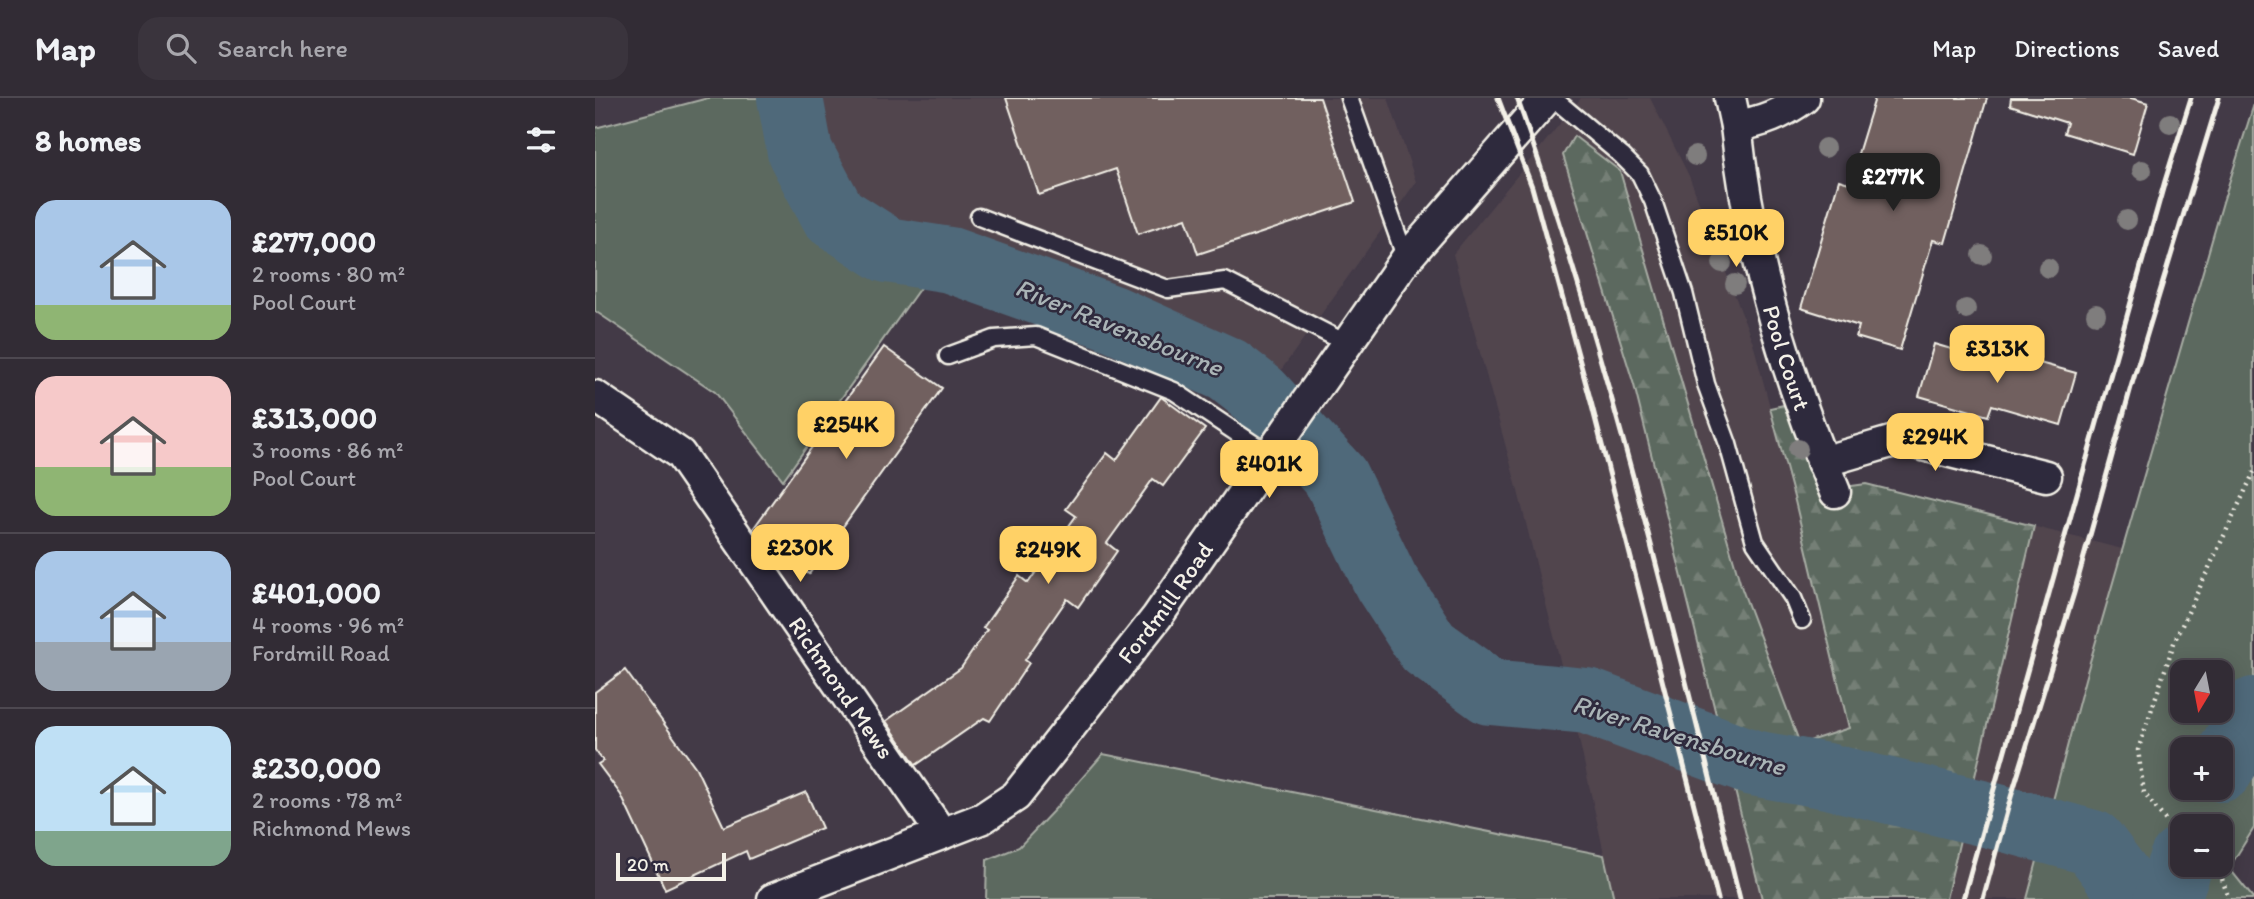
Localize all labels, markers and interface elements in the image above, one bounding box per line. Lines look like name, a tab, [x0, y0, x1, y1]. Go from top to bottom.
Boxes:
search box	[138, 17, 628, 80]
text: Map	[35, 29, 96, 68]
icon: search	[162, 29, 200, 67]
text: Search here	[218, 32, 348, 64]
text: Map	[1932, 34, 1976, 63]
text: Directions	[2014, 34, 2120, 63]
text: Saved	[2158, 34, 2219, 63]
icon: filters	[522, 121, 560, 159]
text: 8 homes	[35, 122, 142, 159]
pin: £277K	[1844, 153, 1942, 213]
text: £277K	[1862, 162, 1924, 190]
pin: £510K	[1687, 209, 1785, 269]
text: £510K	[1704, 218, 1768, 246]
text: £277,000	[252, 223, 376, 260]
icon: home	[91, 228, 175, 312]
text: 2 rooms · 80 m²	[252, 260, 405, 288]
water label: River Ravensbourne	[1011, 271, 1229, 384]
text: Pool Court	[252, 288, 356, 316]
street label: Pool Court	[1757, 302, 1817, 414]
pin: £313K	[1948, 326, 2046, 385]
text: £313K	[1966, 334, 2028, 362]
text: £313,000	[252, 399, 377, 436]
pin: £254K	[797, 402, 895, 461]
icon: home	[91, 404, 175, 488]
text: £254K	[814, 410, 879, 438]
pin: £294K	[1886, 414, 1984, 473]
text: £294K	[1903, 422, 1967, 450]
text: 3 rooms · 86 m²	[252, 436, 404, 464]
pin: £401K	[1220, 440, 1318, 500]
text: £401K	[1236, 449, 1302, 477]
text: Pool Court	[252, 464, 356, 492]
pin: £230K	[751, 524, 849, 584]
pin: £249K	[999, 526, 1097, 586]
text: £230K	[767, 533, 833, 561]
text: £249K	[1016, 535, 1080, 563]
street label: Fordmill Road	[1111, 536, 1219, 669]
text: £401,000	[252, 574, 381, 611]
icon: home	[91, 579, 175, 663]
text: 4 rooms · 96 m²	[252, 611, 404, 639]
street label: Richmond Mews	[783, 611, 901, 764]
text: Fordmill Road	[252, 639, 390, 667]
north arrow	[2170, 660, 2233, 723]
map controls	[2170, 660, 2233, 877]
water label: River Ravensbourne	[1569, 687, 1791, 783]
button: +	[2170, 737, 2233, 800]
text: £230,000	[252, 749, 381, 786]
icon: home	[91, 754, 175, 838]
text: 2 rooms · 78 m²	[252, 786, 402, 814]
text: Richmond Mews	[252, 814, 411, 842]
button: −	[2170, 814, 2233, 877]
scale bar	[616, 850, 726, 882]
text: 20 m	[627, 853, 669, 876]

